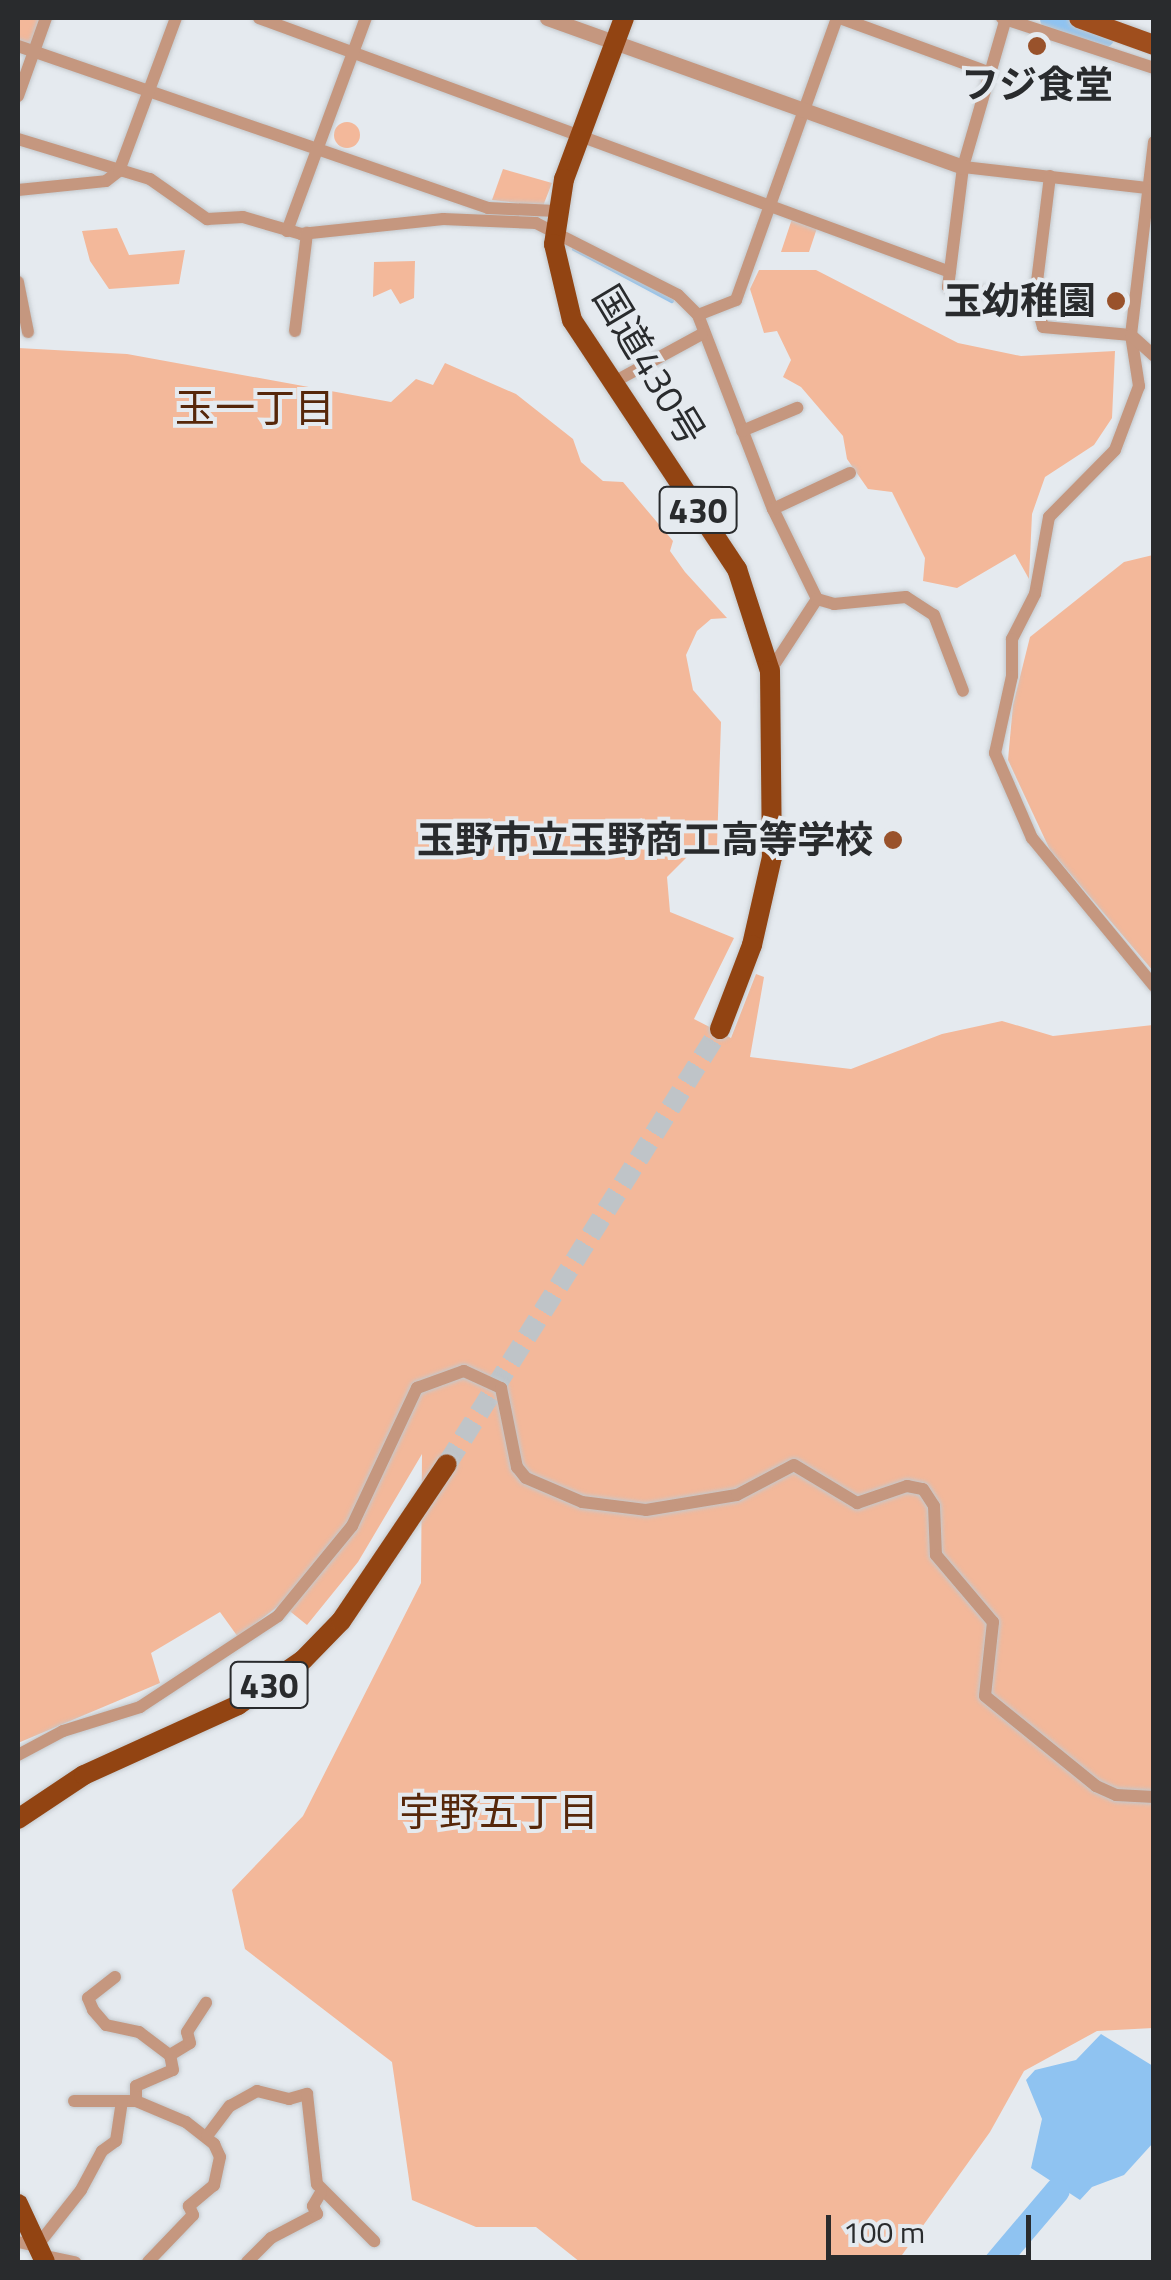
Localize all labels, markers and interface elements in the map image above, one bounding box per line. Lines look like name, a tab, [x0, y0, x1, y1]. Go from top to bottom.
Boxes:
marker: フジ食堂	[1026, 35, 1048, 57]
place label: フジ食堂	[961, 62, 1113, 108]
street label: 国道430号	[584, 277, 714, 453]
place label: 玉幼稚園	[944, 278, 1096, 324]
marker: 玉幼稚園	[1105, 290, 1127, 312]
district label: 玉一丁目	[175, 384, 335, 432]
road number: 430	[658, 480, 738, 540]
place label: 玉野市立玉野商工高等学校	[417, 817, 873, 863]
marker: 玉野市立玉野商工高等学校	[882, 829, 904, 851]
road number: 430	[229, 1655, 309, 1715]
district label: 宇野五丁目	[399, 1788, 599, 1836]
scale bar	[831, 2195, 1036, 2257]
text: 100 m	[843, 2209, 925, 2255]

